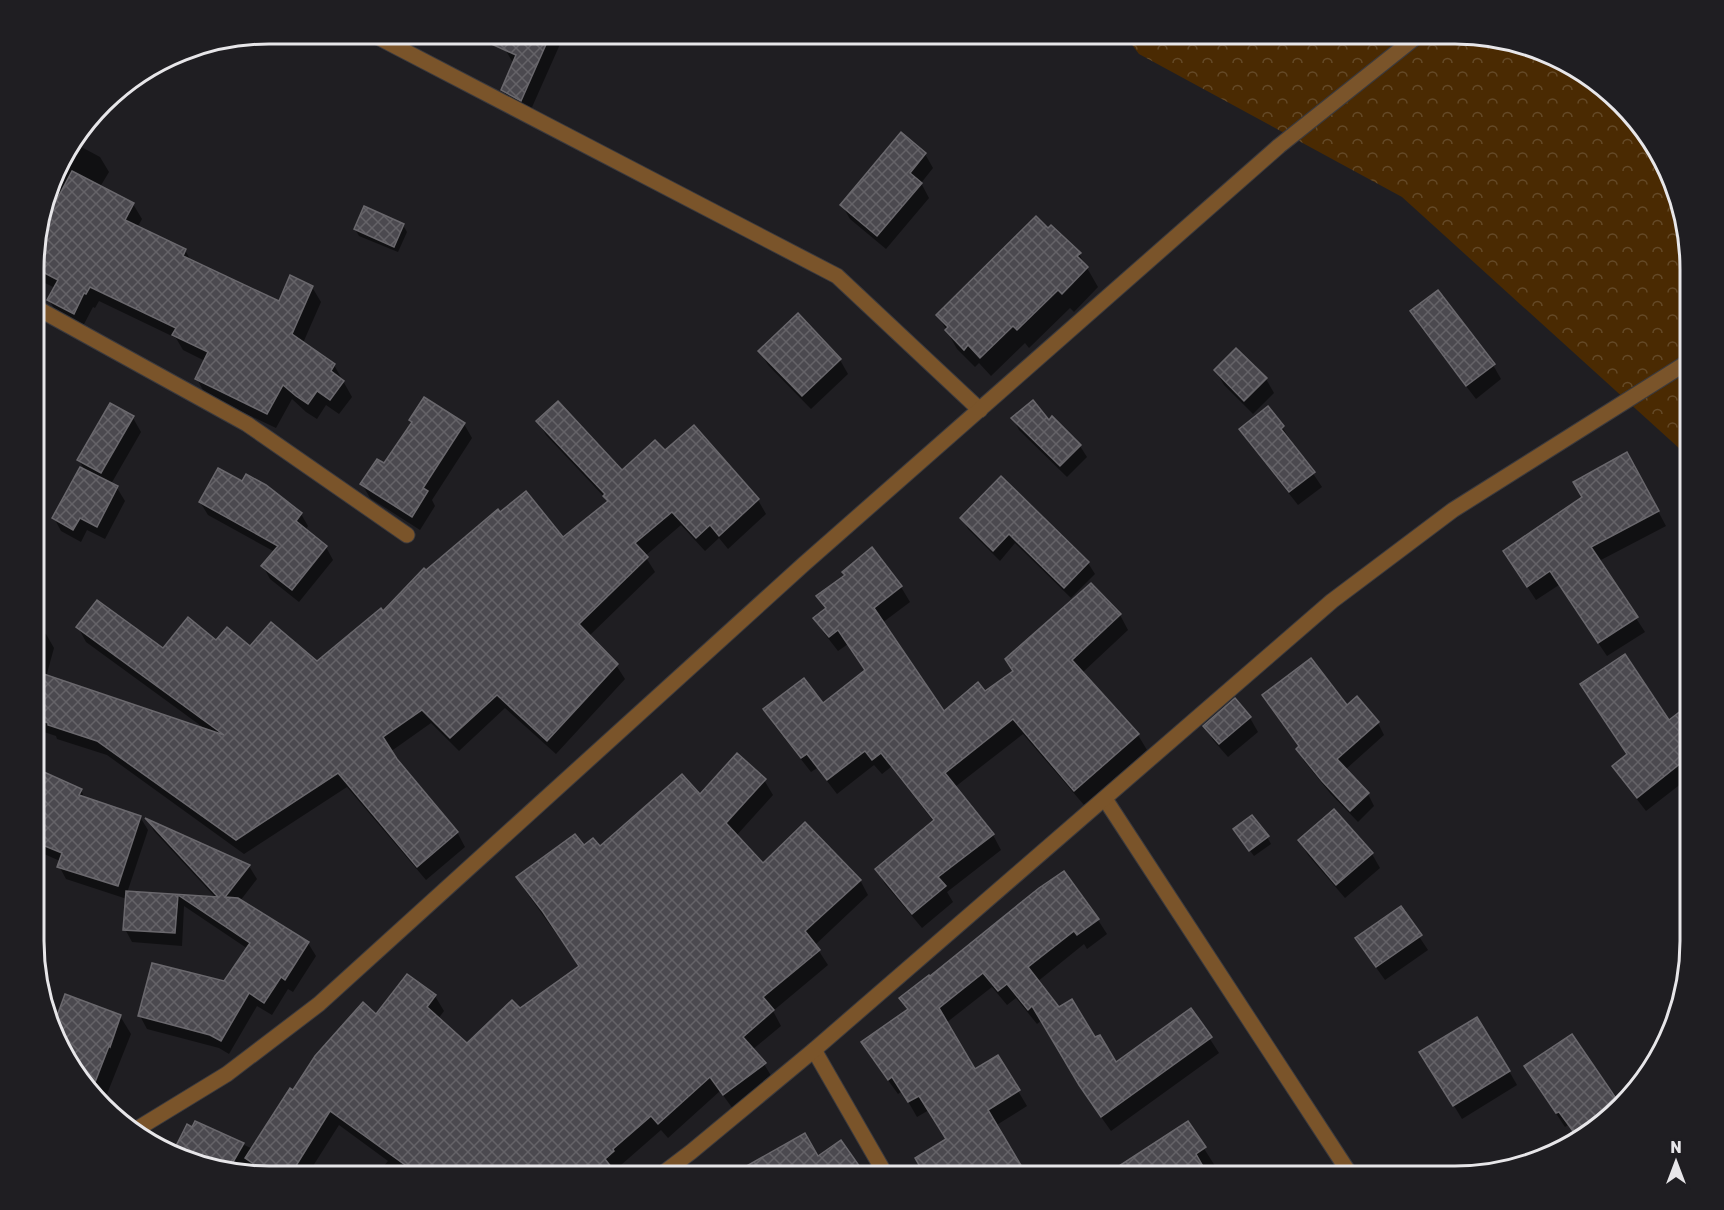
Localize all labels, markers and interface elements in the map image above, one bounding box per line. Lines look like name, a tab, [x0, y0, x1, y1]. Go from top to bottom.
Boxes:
north arrow	[1646, 1132, 1706, 1192]
text: N	[1670, 1138, 1682, 1157]

